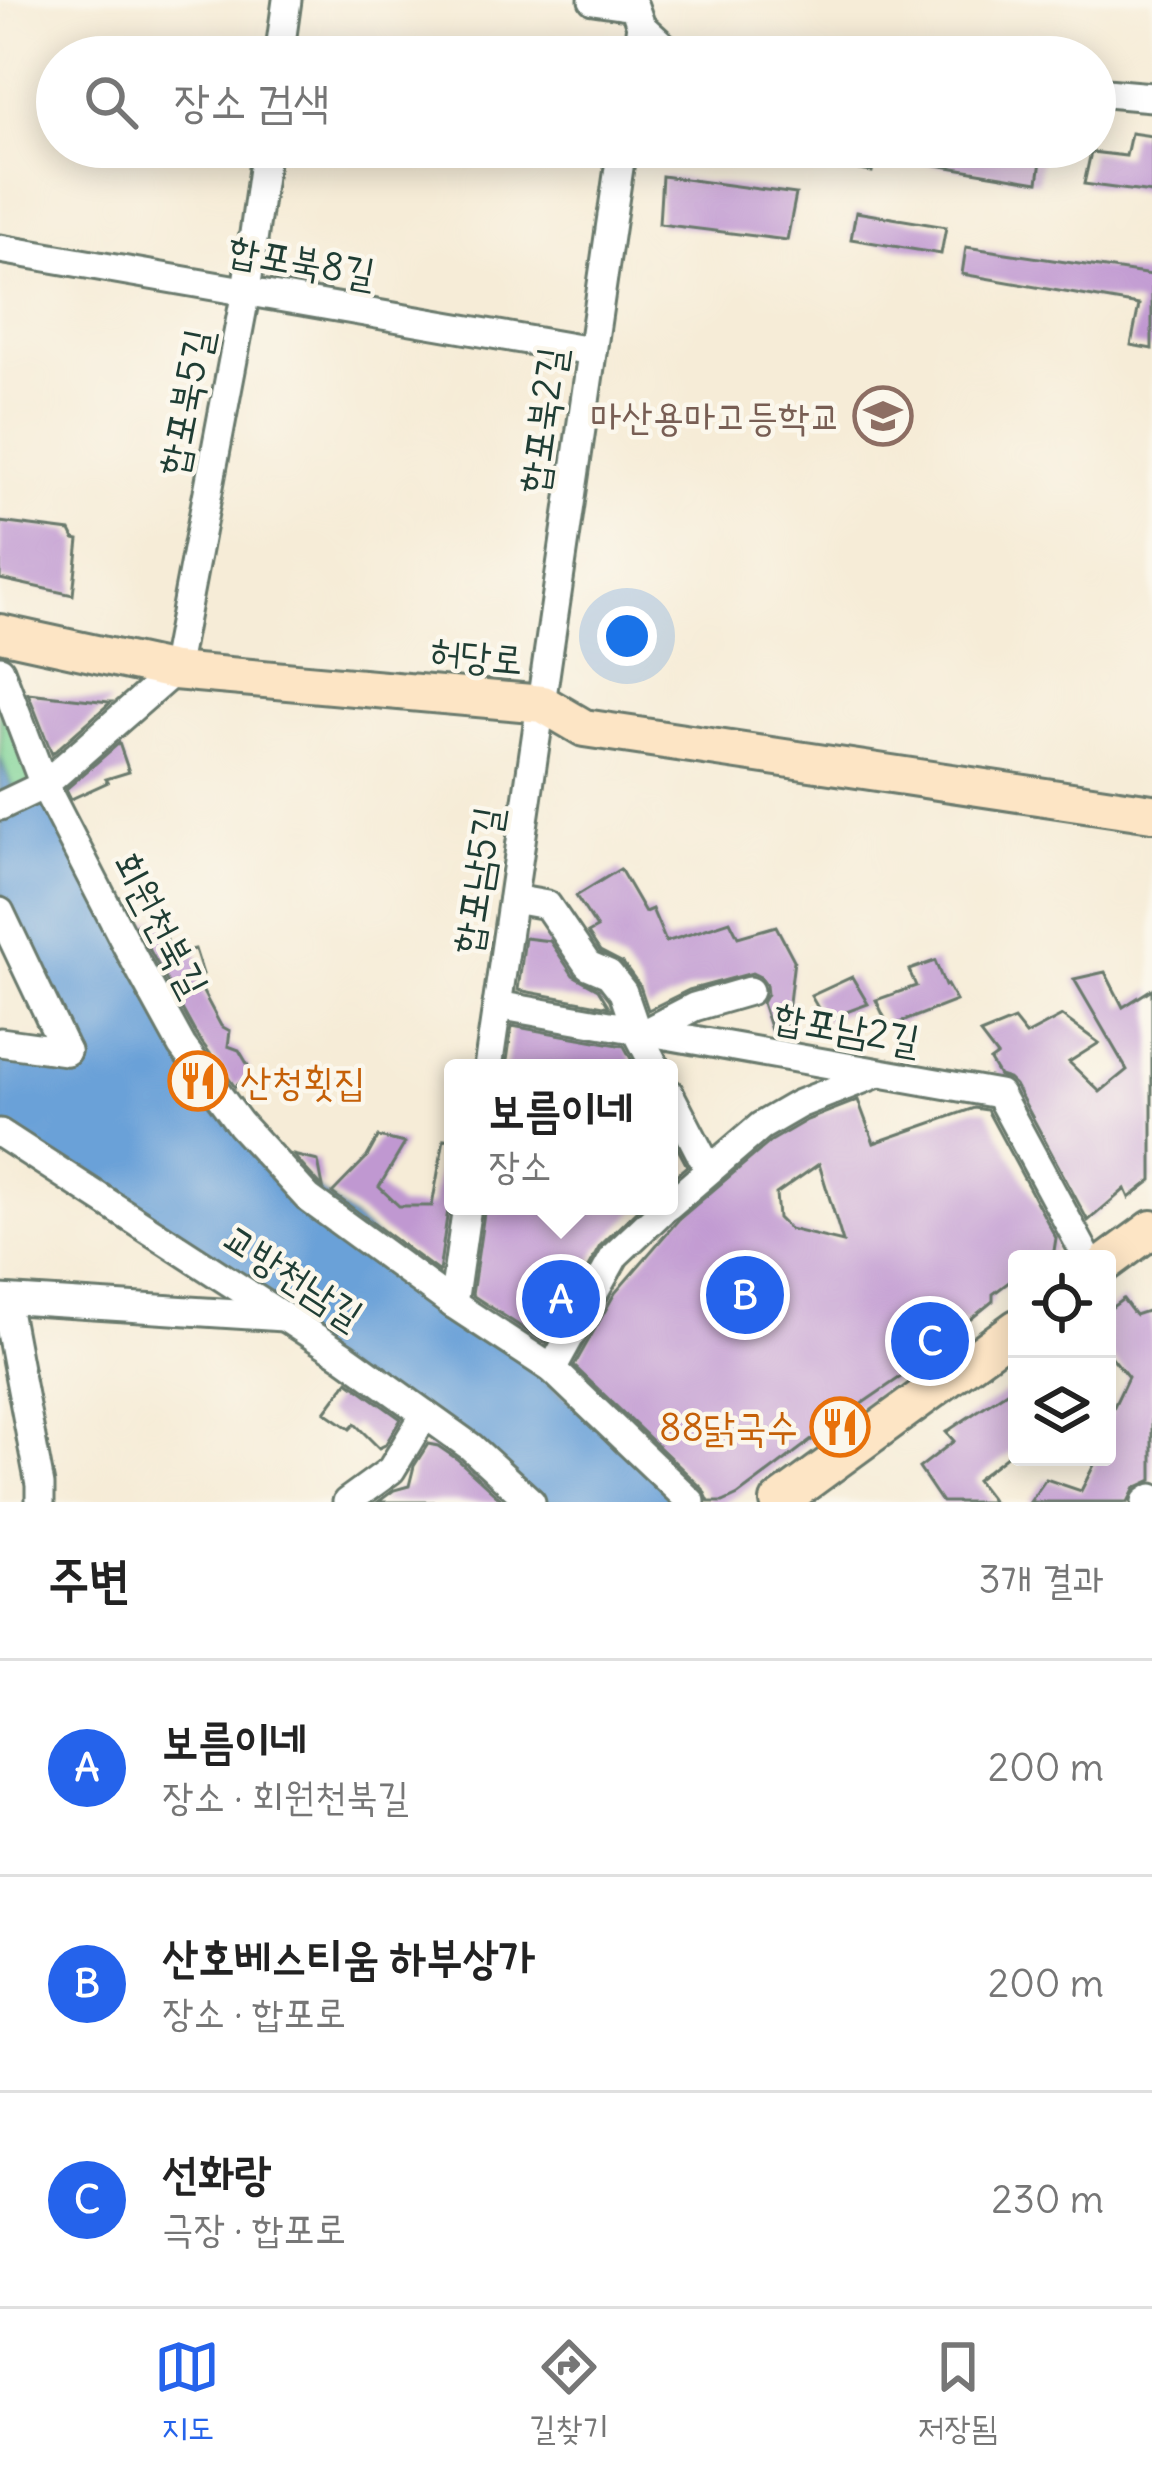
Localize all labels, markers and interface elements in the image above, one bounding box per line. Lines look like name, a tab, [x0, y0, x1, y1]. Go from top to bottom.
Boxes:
search box	[36, 36, 1116, 168]
icon: search	[78, 69, 144, 135]
text: 장소 검색	[174, 73, 330, 129]
street label: 합포북8길	[225, 224, 379, 298]
street label: 합포북5길	[147, 325, 223, 479]
street label: 합포북2길	[508, 344, 576, 496]
school or university icon: 마산용마고등학교	[852, 385, 914, 447]
place label: 마산용마고등학교	[590, 392, 841, 441]
your location	[597, 606, 657, 666]
street label: 허당로	[427, 627, 525, 685]
street label: 합포남5길	[441, 803, 513, 957]
street label: 회원천북길	[103, 843, 219, 1005]
street label: 합포남2길	[770, 991, 924, 1065]
restaurant icon: 산청횟집	[167, 1050, 229, 1112]
place label: 산청횟집	[240, 1057, 366, 1106]
popup	[444, 1059, 678, 1215]
text: 보름이네	[489, 1082, 633, 1138]
text: 장소	[489, 1141, 551, 1190]
street label: 교방천남길	[214, 1213, 372, 1339]
pin: B	[706, 1250, 784, 1340]
map controls	[1008, 1250, 1116, 1466]
button: locate	[1008, 1250, 1116, 1358]
pin: A	[522, 1254, 600, 1344]
pin: C	[891, 1296, 969, 1386]
button: layers	[1008, 1358, 1116, 1466]
restaurant icon: 88닭국수	[809, 1396, 871, 1458]
place label: 88닭국수	[659, 1403, 798, 1452]
text: 주변	[48, 1547, 130, 1611]
text: 3개 결과	[978, 1555, 1104, 1604]
text: 보름이네	[162, 1713, 307, 1769]
text: A	[74, 1743, 100, 1792]
text: 200 m	[988, 1743, 1104, 1792]
text: 장소 · 회원천북길	[162, 1772, 409, 1821]
text: 산호베스티움 하부상가	[162, 1929, 535, 1985]
text: B	[74, 1959, 100, 2008]
text: 200 m	[988, 1959, 1104, 2008]
text: 장소 · 합포로	[162, 1988, 346, 2037]
text: 선화랑	[162, 2145, 271, 2201]
text: C	[74, 2175, 100, 2224]
text: 230 m	[991, 2175, 1104, 2224]
text: 극장 · 합포로	[162, 2204, 346, 2253]
tab: 지도	[154, 2334, 220, 2450]
tab: 길찾기	[529, 2334, 609, 2450]
tab: 저장됨	[918, 2334, 998, 2450]

